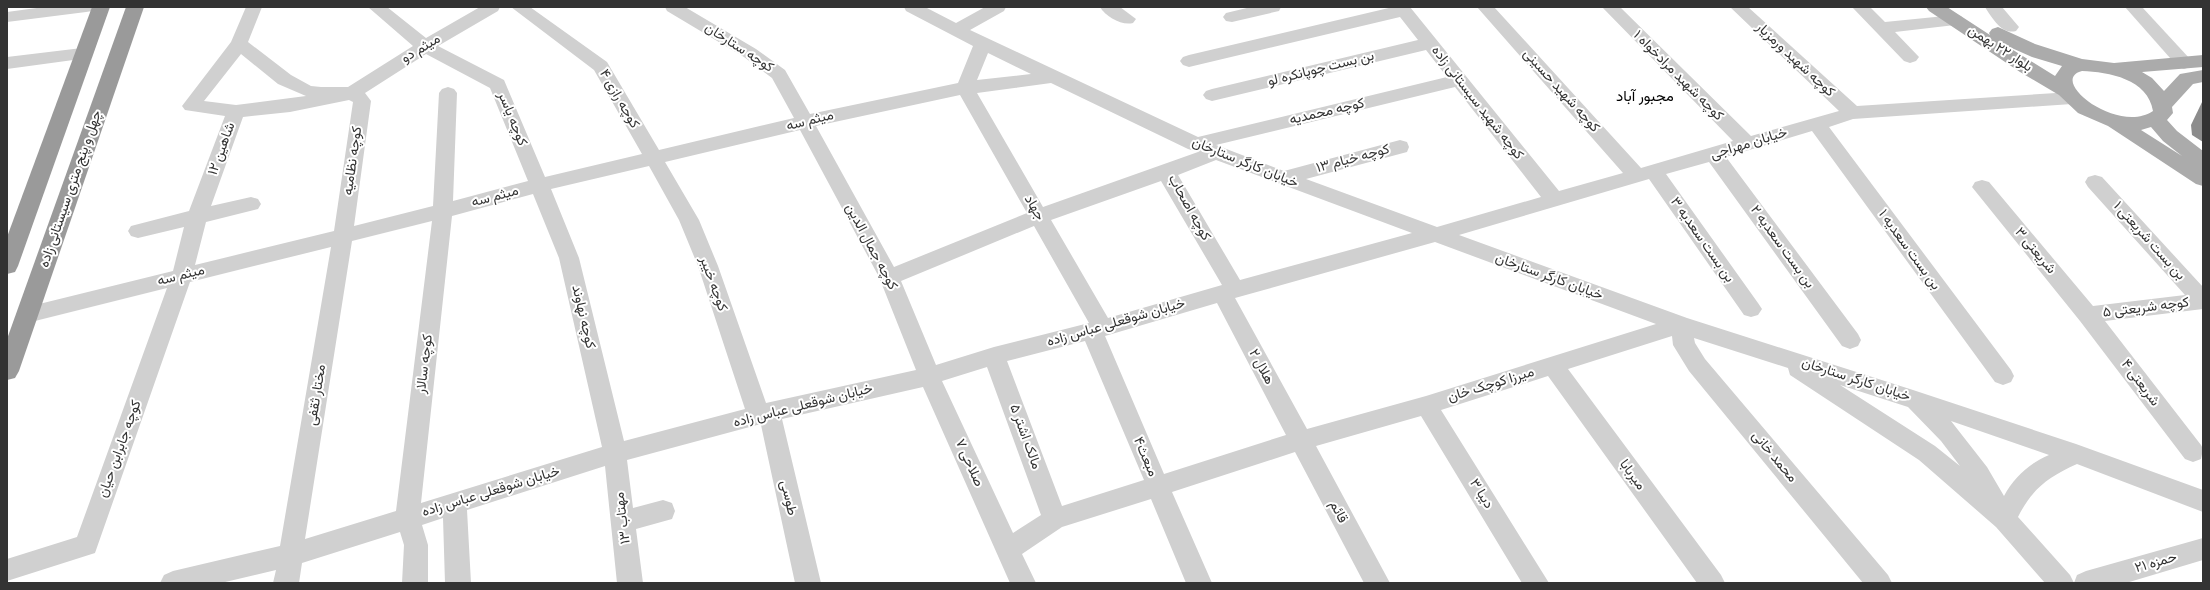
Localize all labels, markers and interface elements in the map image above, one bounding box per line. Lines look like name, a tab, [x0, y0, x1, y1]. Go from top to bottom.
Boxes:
street label: کوچه شهید ورمزیار	[1751, 18, 1838, 101]
street label: کوچه ستارخان	[701, 19, 777, 77]
street label: بلوار ۲۲ بهمن	[1965, 22, 2035, 76]
street label: ۱ کوچه شهید مرادخواه	[1629, 27, 1727, 125]
street label: میثم دو	[398, 31, 444, 67]
street label: کوچه شهید سیستانی زاده	[1427, 43, 1527, 163]
street label: کوچه شهید حسینی	[1519, 46, 1603, 136]
street label: بن بست چوپانکره لو	[1266, 48, 1376, 90]
street label: کوچه رازی ۴	[595, 66, 643, 132]
district label: مجبور آباد	[1616, 88, 1674, 107]
street label: کوچه یاسر	[493, 89, 531, 149]
street label: کوچه محمدیه	[1288, 95, 1366, 129]
street label: میثم سه	[785, 107, 835, 135]
street label: چهل و پنج متری سیستانی زاده	[36, 108, 107, 270]
street label: شاهین ۱۲	[205, 120, 239, 178]
street label: خیابان مهراجی	[1709, 124, 1789, 164]
street label: کوچه نظامیه	[340, 126, 366, 196]
street label: خیابان کارگر ستارخان	[1189, 134, 1301, 192]
street label: کوچه خیام ۱۳	[1314, 141, 1392, 177]
street label: کوچه اصحاب	[1164, 172, 1214, 244]
street label: میثم سه	[470, 183, 520, 211]
street label: جهاد	[1020, 192, 1048, 224]
street label: بن بست سعدیه ۳	[1666, 194, 1738, 286]
street label: بن بست شریعتی ۱	[2109, 198, 2189, 284]
street label: کوچه جمال الدین	[841, 201, 901, 293]
street label: بن بست سعدیه ۲	[1746, 202, 1818, 292]
street label: بن بست سعدیه ۱	[1874, 206, 1944, 294]
street label: شریعتی ۳	[2011, 224, 2059, 278]
street label: خیابان کارگر ستارخان	[1493, 250, 1605, 304]
street label: کوچه خیبر	[695, 253, 731, 314]
street label: میثم سه	[156, 262, 206, 290]
street label: کوچه نهاوند	[567, 284, 599, 350]
street label: ۵ کوچه شریعتی	[2102, 294, 2190, 322]
street label: خیابان شوقعلی عباس زاده	[1045, 295, 1187, 351]
street label: کوچه سالار	[413, 333, 437, 396]
street label: هلال ۲	[1245, 346, 1277, 388]
street label: خیابان کارگر ستارخان	[1800, 354, 1912, 406]
street label: شریعتی ۴	[2117, 356, 2163, 410]
street label: مختار ثقفی	[304, 363, 330, 427]
street label: میرزا کوچک خان	[1446, 364, 1536, 406]
street label: خیابان شوقعلی عباس زاده	[731, 380, 875, 432]
street label: کوچه جابرابن حیان	[95, 398, 145, 500]
street label: مالک اشتر ۵	[1005, 402, 1045, 472]
street label: محمد خانی	[1748, 428, 1800, 486]
street label: مبعث۴	[1129, 435, 1161, 479]
street label: صلاحی ۷	[951, 437, 987, 490]
street label: میربابا	[1615, 456, 1649, 494]
street label: خیابان شوقعلی عباس زاده	[420, 463, 562, 521]
street label: دیبا ۳	[1465, 476, 1497, 512]
street label: طوسی	[776, 479, 800, 517]
street label: مهتاب ۱۳	[611, 491, 635, 545]
street label: قائم	[1325, 498, 1351, 526]
street label: حمزه ۲۱	[2133, 549, 2179, 577]

